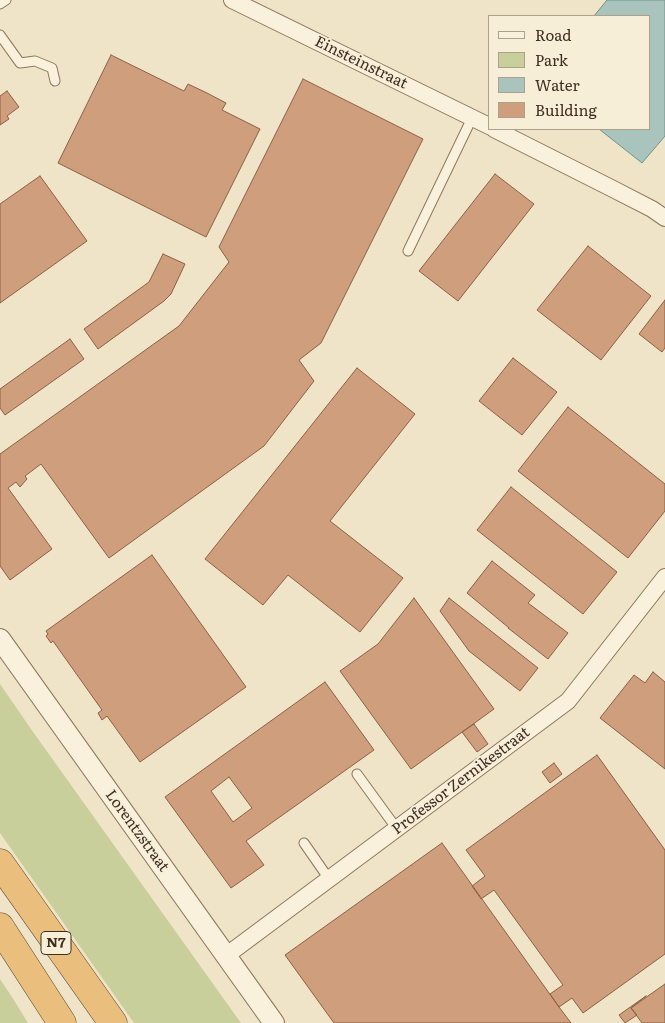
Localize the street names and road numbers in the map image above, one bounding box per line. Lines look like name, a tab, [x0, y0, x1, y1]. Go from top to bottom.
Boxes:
street label: Einsteinstraat	[312, 33, 410, 93]
street label: Professor Zernikestraat	[389, 723, 533, 839]
street label: Lorentzstraat	[101, 787, 173, 875]
road number: N7	[41, 931, 71, 954]

